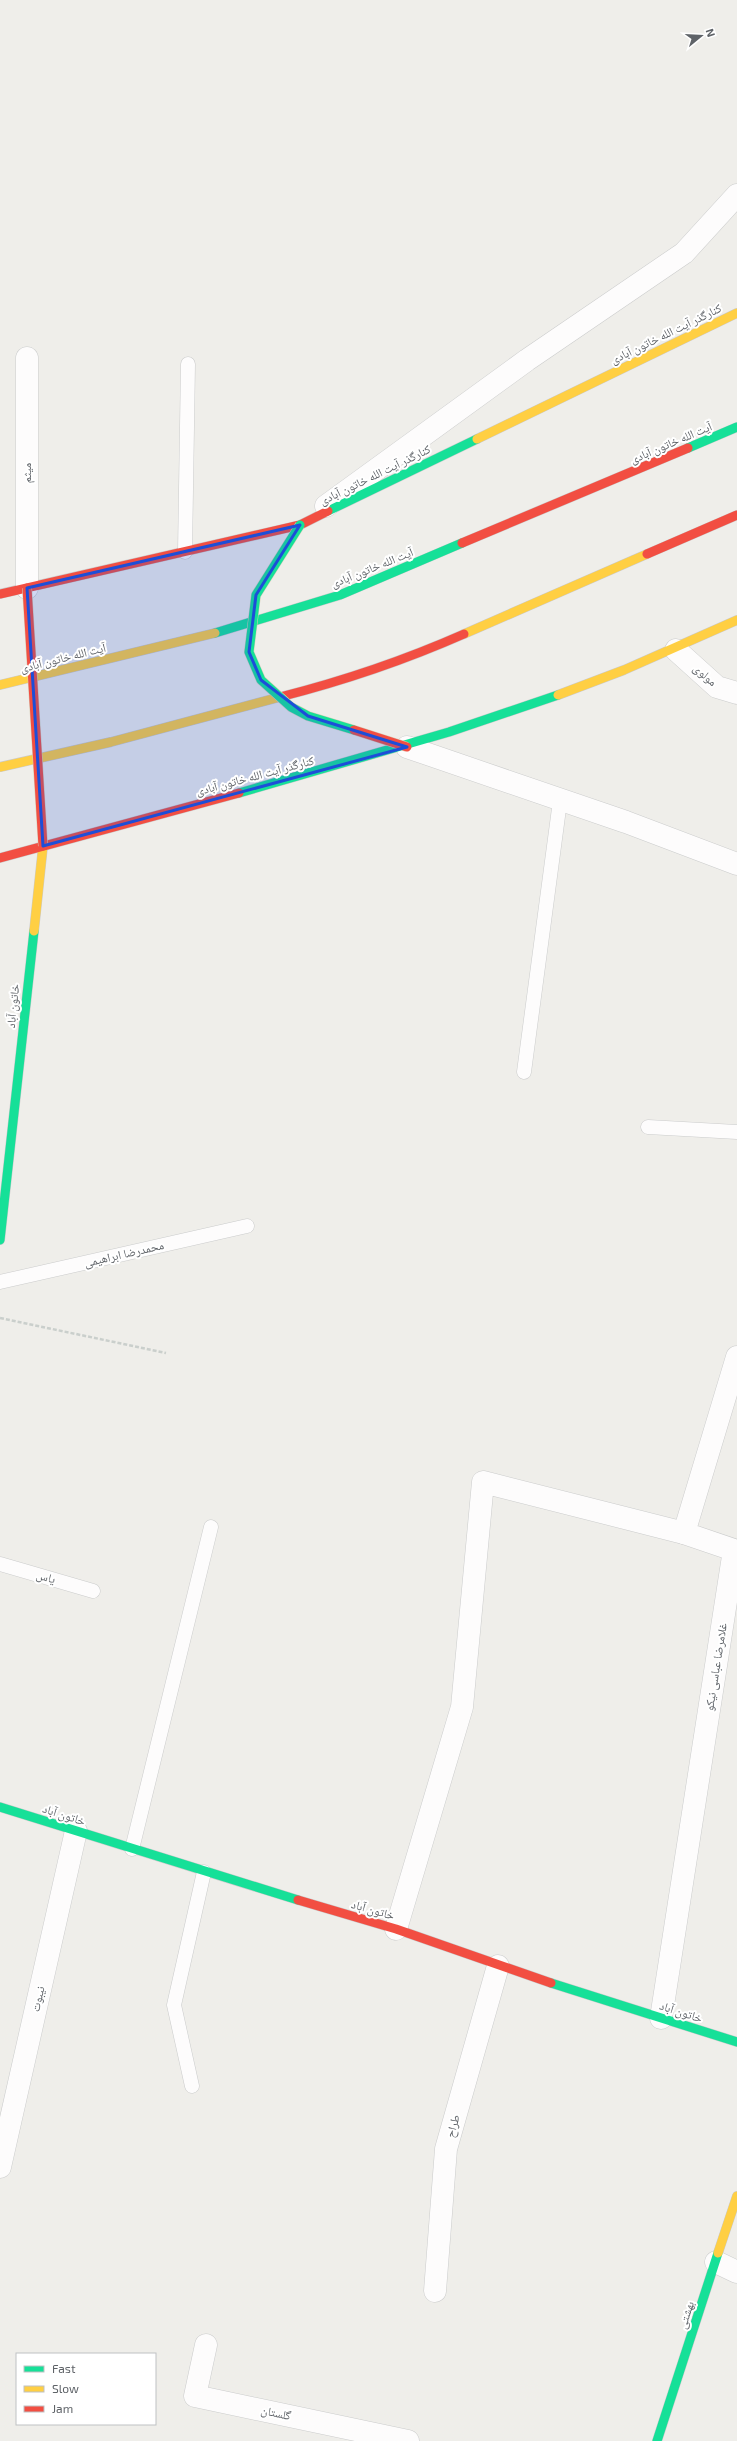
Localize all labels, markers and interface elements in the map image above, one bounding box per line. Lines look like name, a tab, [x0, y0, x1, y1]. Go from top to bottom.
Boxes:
north arrow	[681, 16, 721, 56]
text: N	[704, 27, 718, 39]
street label: کنارگذر آیت الله خاتون آبادی	[608, 300, 724, 367]
street label: آیت الله خاتون آبادی	[628, 418, 715, 467]
street label: کنارگذر آیت الله خاتون آبادی	[317, 441, 433, 508]
street label: میثم	[19, 463, 35, 483]
street label: آیت الله خاتون آبادی	[328, 544, 416, 591]
street label: آیت الله خاتون آبادی	[19, 639, 108, 676]
street label: مولوی	[690, 660, 720, 689]
street label: کنارگذر آیت الله خاتون آبادی	[194, 753, 316, 799]
street label: خاتون آباد	[3, 983, 23, 1029]
street label: محمدرضا ابراهیمی	[83, 1237, 165, 1270]
street label: یاس	[35, 1567, 58, 1587]
street label: غلامرضا عباسی نیکو	[701, 1622, 730, 1712]
street label: خاتون آباد	[41, 1801, 88, 1829]
street label: خاتون آباد	[350, 1896, 397, 1923]
street label: نیبوت	[27, 1985, 48, 2013]
street label: خاتون آباد	[658, 1998, 705, 2026]
street label: طراح	[442, 2113, 463, 2139]
street label: بهشتی	[674, 2299, 697, 2331]
legend	[16, 2353, 156, 2425]
text: Fast	[52, 2361, 76, 2375]
text: Slow	[52, 2381, 79, 2395]
text: Jam	[52, 2401, 73, 2415]
street label: گلستان	[260, 2402, 292, 2423]

